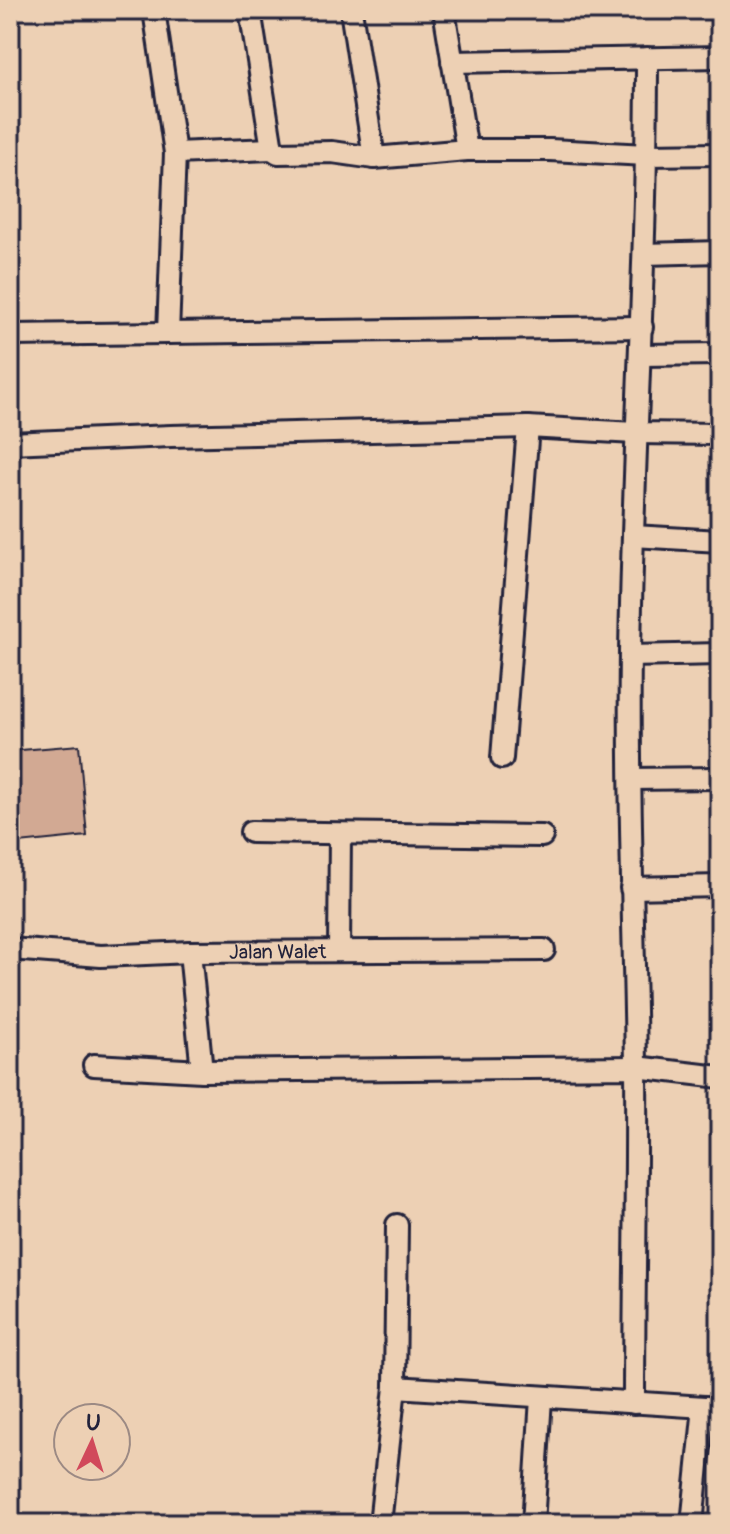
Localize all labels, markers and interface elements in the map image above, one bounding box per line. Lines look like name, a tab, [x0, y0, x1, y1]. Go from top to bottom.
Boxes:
street label: Jalan Walet	[229, 939, 327, 964]
north arrow	[52, 1402, 132, 1482]
text: U	[85, 1409, 102, 1438]

